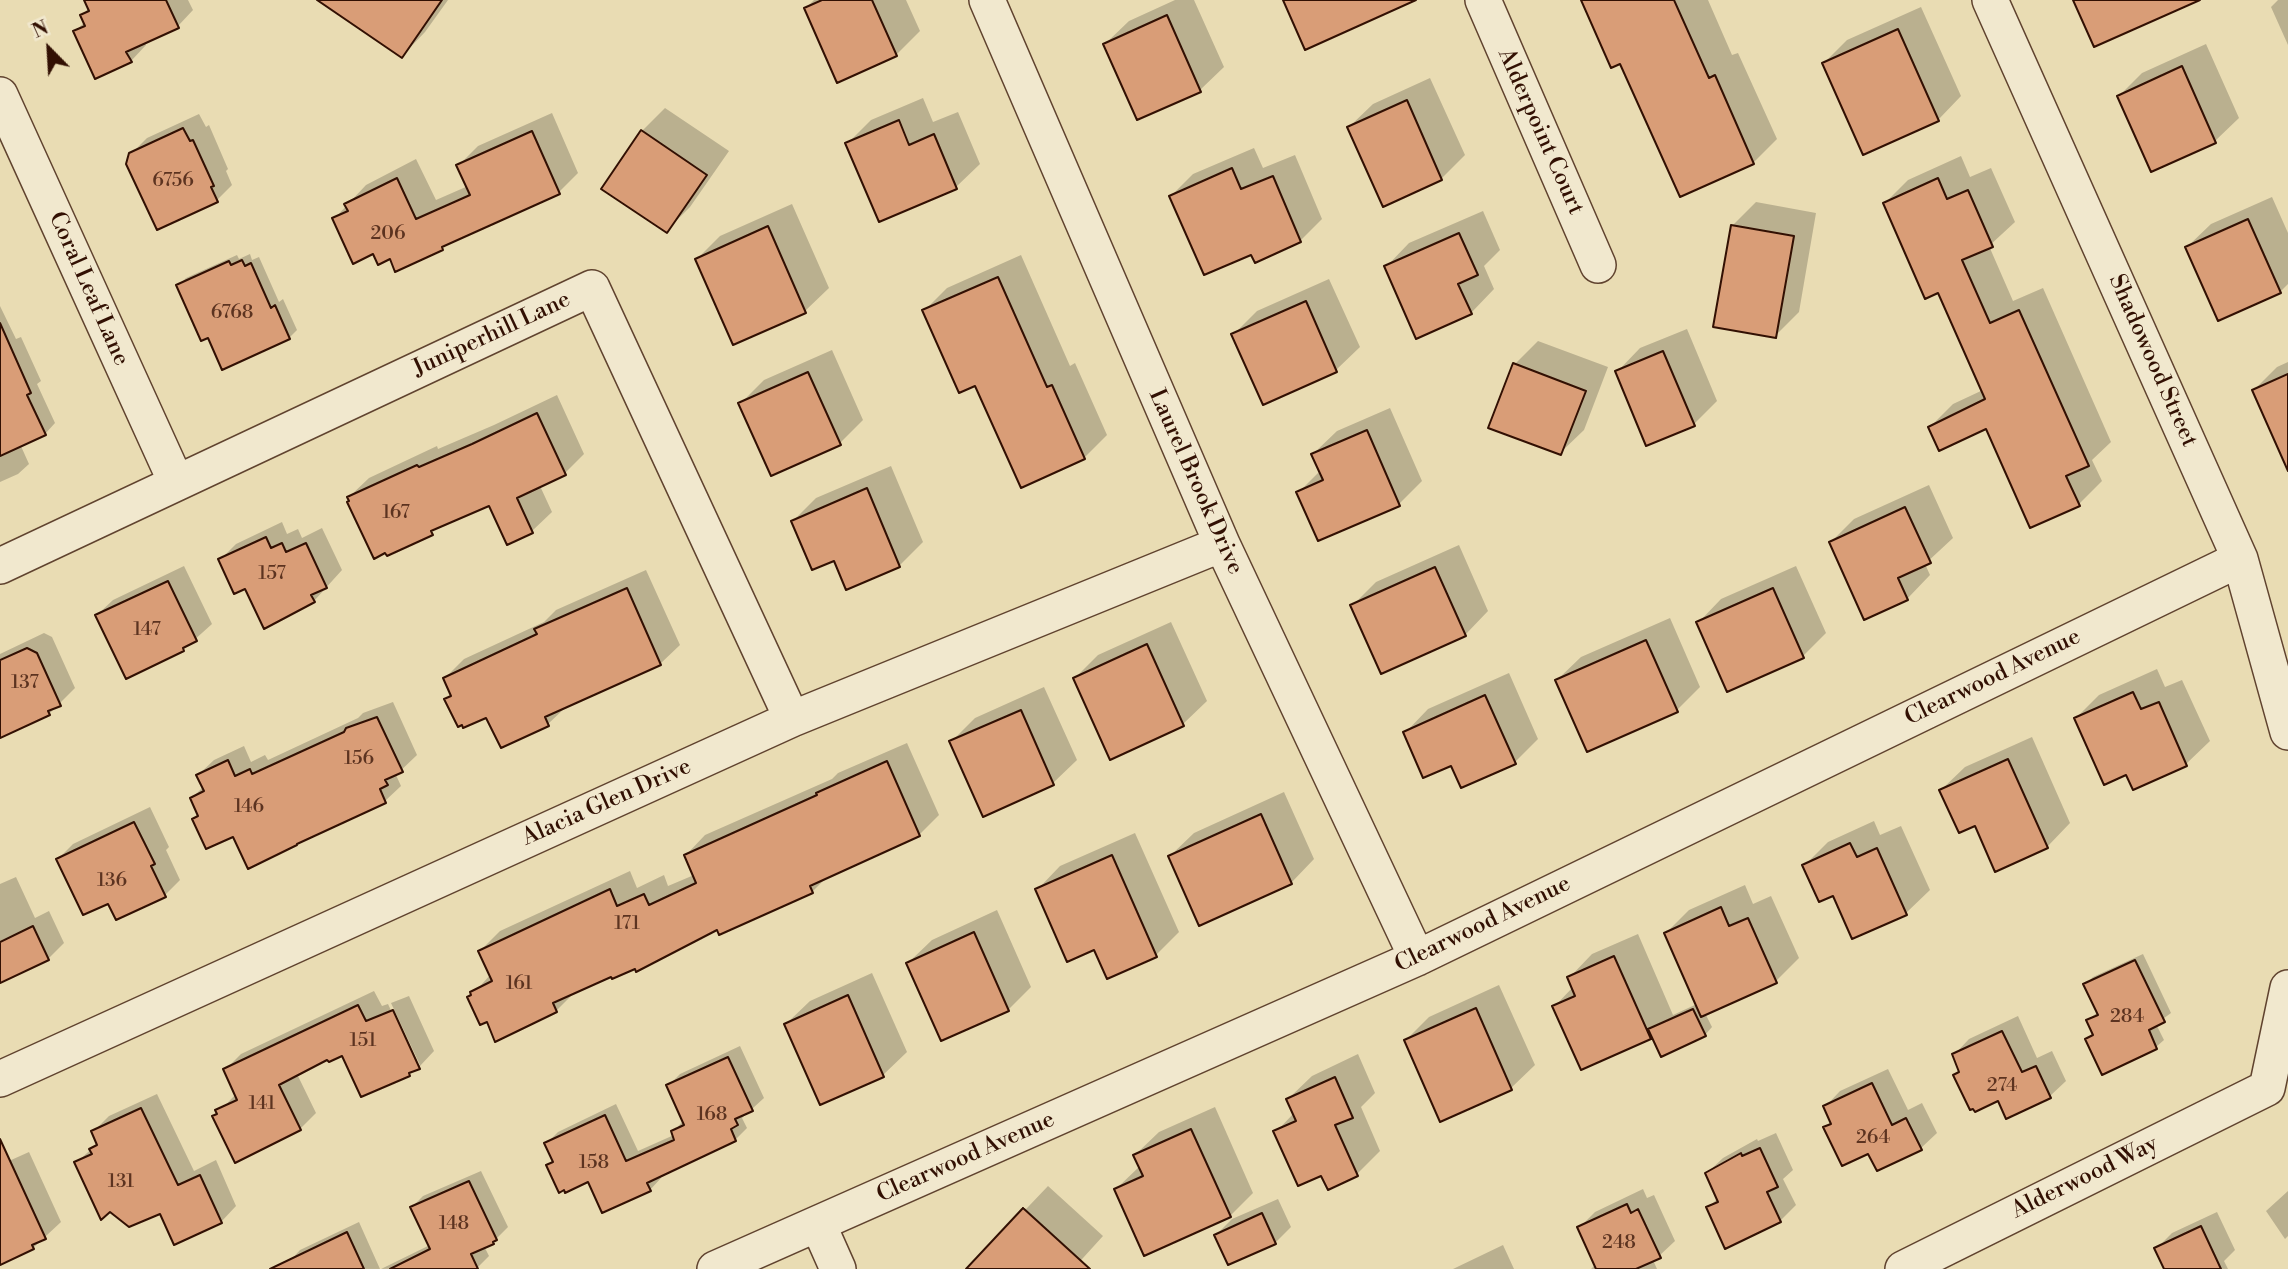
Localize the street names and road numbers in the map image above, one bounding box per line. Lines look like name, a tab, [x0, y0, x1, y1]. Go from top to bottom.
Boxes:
street label: Alderpoint Court	[1491, 45, 1589, 219]
street label: Coral Leaf Lane	[42, 208, 134, 370]
street label: Shadowood Street	[2102, 270, 2202, 452]
street label: Juniperhill Lane	[409, 286, 575, 384]
street label: Laurel Brook Drive	[1142, 385, 1248, 579]
street label: Clearwood Avenue	[1901, 624, 2085, 732]
street label: Alacia Glen Drive	[518, 753, 696, 853]
street label: Clearwood Avenue	[1391, 871, 1575, 979]
street label: Clearwood Avenue	[873, 1106, 1059, 1210]
street label: Alderwood Way	[2007, 1131, 2163, 1225]

